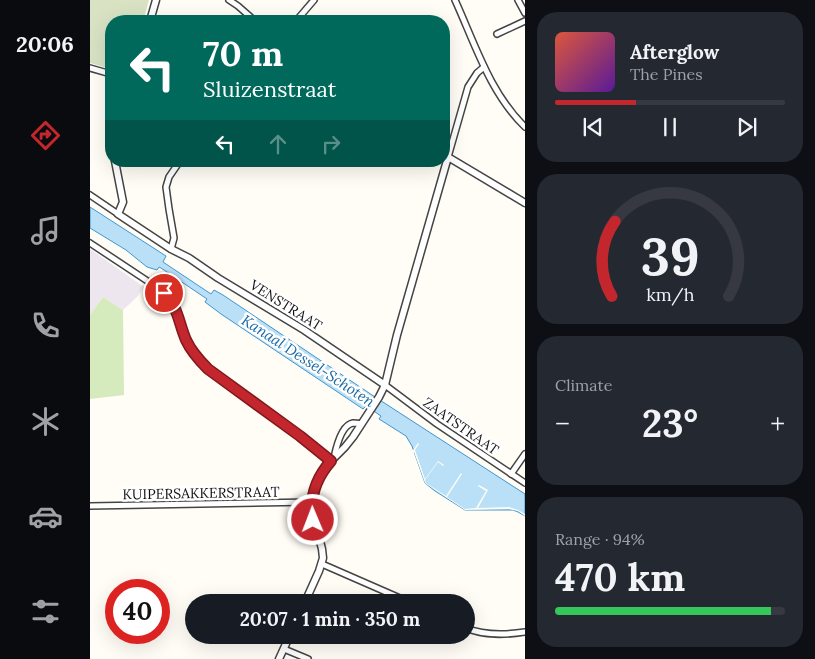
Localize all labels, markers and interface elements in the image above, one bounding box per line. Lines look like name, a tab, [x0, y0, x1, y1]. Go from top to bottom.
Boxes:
text: 20:06	[16, 30, 74, 58]
text: 70 m	[203, 31, 283, 76]
icon: left	[120, 35, 185, 100]
text: Afterglow	[630, 40, 719, 64]
text: The Pines	[630, 64, 703, 84]
text: Sluizenstraat	[203, 75, 336, 103]
icon: previous	[579, 113, 607, 141]
icon: pause	[656, 113, 684, 141]
icon: next	[733, 113, 761, 141]
icon: directions	[28, 118, 63, 153]
icon: left	[211, 130, 239, 158]
icon: ahead	[264, 130, 292, 158]
icon: right	[317, 130, 345, 158]
icon: music	[28, 213, 63, 248]
text: 39	[640, 223, 700, 289]
pin	[143, 272, 185, 314]
street label: VENSTRAAT	[246, 275, 325, 334]
icon: arrive	[150, 279, 178, 307]
text: km/h	[646, 283, 694, 306]
icon: phone	[28, 308, 63, 343]
water label: Kanaal Dessel-Schoten	[238, 310, 379, 411]
text: Climate	[555, 375, 612, 395]
street label: ZAATSTRAAT	[420, 393, 502, 459]
text: 23°	[642, 399, 698, 447]
icon: climate	[28, 404, 63, 439]
text: −	[555, 406, 570, 442]
text: +	[770, 406, 785, 442]
street label: KUIPERSAKKERSTRAAT	[122, 483, 280, 503]
position arrow	[286, 493, 338, 545]
icon: car	[28, 499, 63, 534]
text: Range · 94%	[555, 529, 645, 549]
text: 470 km	[555, 553, 685, 601]
speed limit sign: 40	[105, 579, 170, 644]
icon: filters	[28, 594, 63, 629]
text: 20:07 · 1 min · 350 m	[240, 607, 420, 631]

